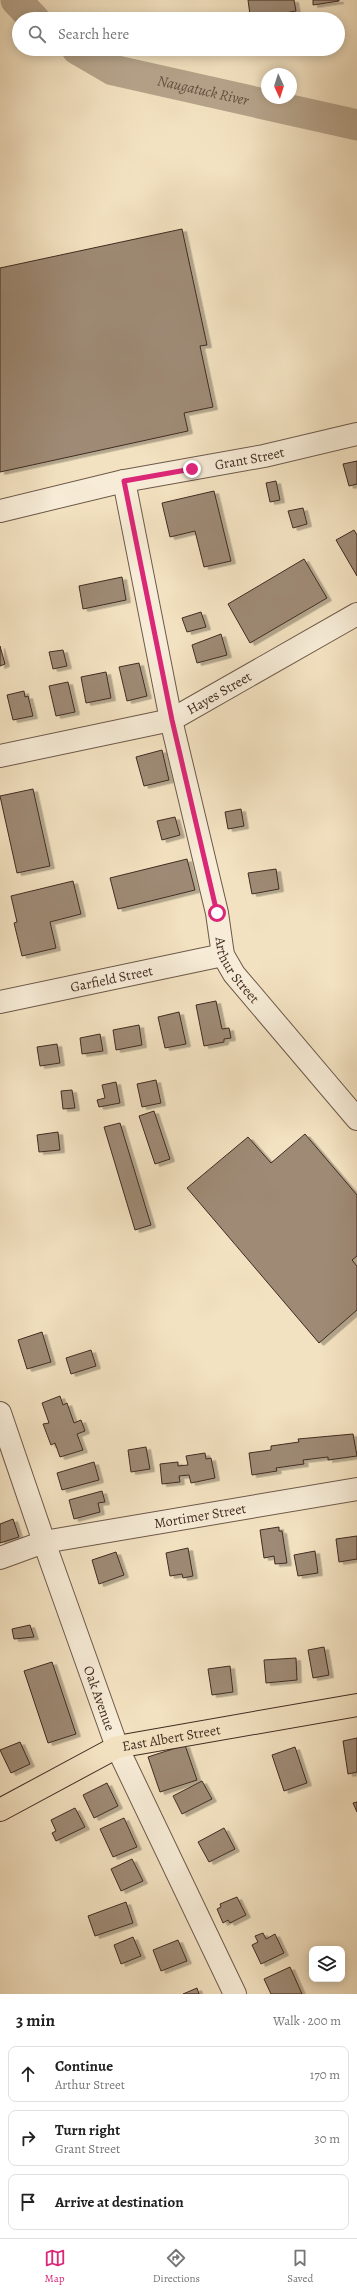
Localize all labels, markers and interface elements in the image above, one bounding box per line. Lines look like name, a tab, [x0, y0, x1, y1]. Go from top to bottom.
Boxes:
search box	[12, 12, 345, 56]
icon: search	[26, 23, 48, 45]
text: Search here	[58, 24, 129, 44]
north arrow	[261, 68, 297, 104]
water label: Naugatuck River	[155, 70, 251, 110]
street label: Grant Street	[213, 442, 287, 475]
route end	[183, 460, 201, 478]
street label: Hayes Street	[183, 667, 255, 719]
route start	[208, 904, 226, 922]
street label: Arthur Street	[210, 935, 264, 1008]
street label: Garfield Street	[69, 961, 155, 997]
street label: Mortimer Street	[153, 1499, 248, 1533]
street label: Oak Avenue	[79, 1663, 119, 1733]
street label: East Albert Street	[121, 1720, 222, 1756]
map controls	[309, 1946, 345, 1982]
button: layers	[309, 1946, 345, 1982]
text: 3 min	[16, 2009, 55, 2032]
text: Walk · 200 m	[273, 2012, 341, 2029]
text: Continue	[55, 2056, 113, 2076]
icon: ahead	[17, 2063, 39, 2085]
text: 170 m	[310, 2066, 340, 2083]
text: Arthur Street	[55, 2076, 125, 2093]
text: Turn right	[55, 2120, 120, 2140]
icon: right	[17, 2127, 39, 2149]
text: 30 m	[314, 2130, 340, 2147]
text: Grant Street	[55, 2140, 120, 2157]
icon: arrive	[17, 2191, 39, 2213]
text: Arrive at destination	[55, 2192, 184, 2212]
tab: Map	[44, 2247, 66, 2286]
tab: Directions	[153, 2247, 200, 2286]
tab: Saved	[287, 2247, 313, 2286]

